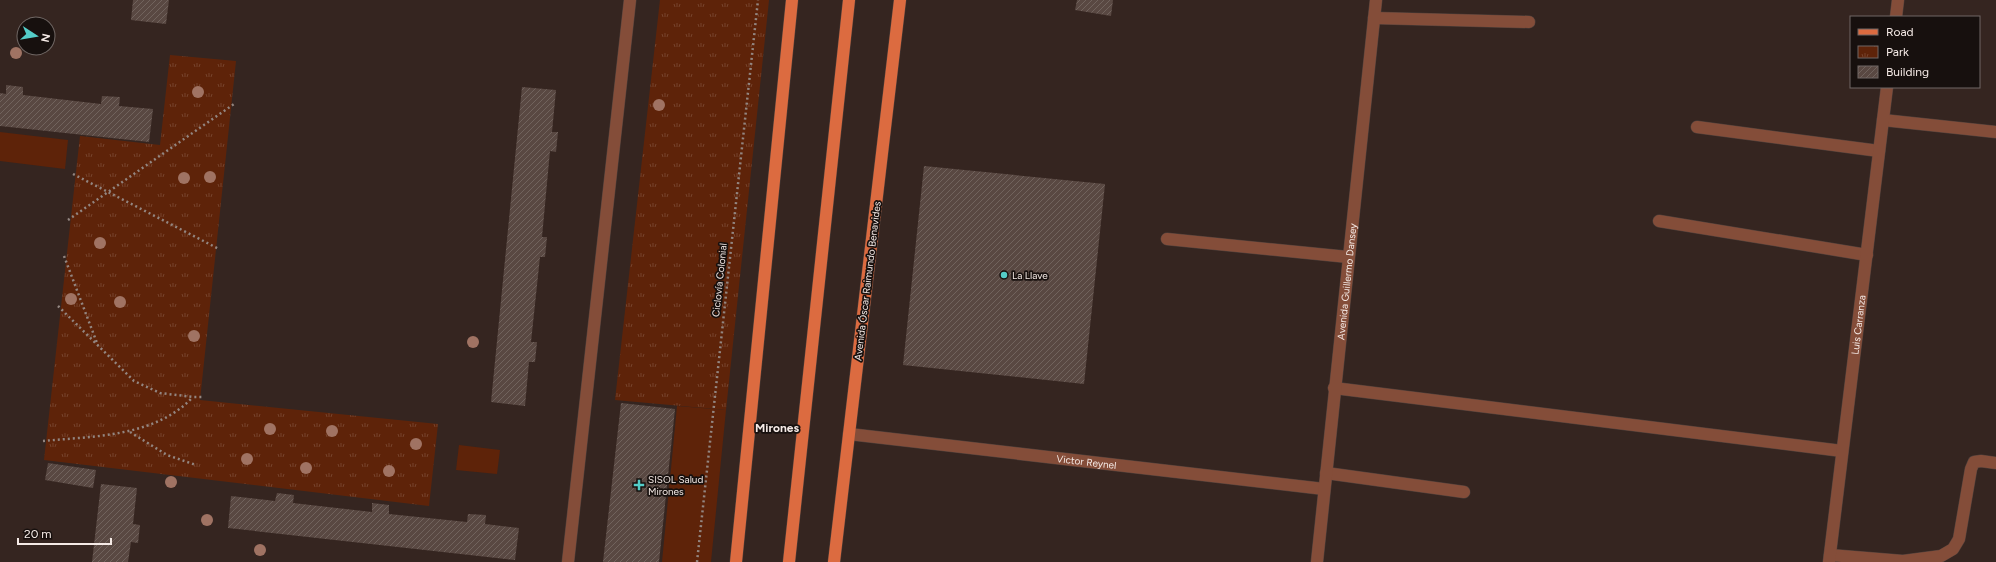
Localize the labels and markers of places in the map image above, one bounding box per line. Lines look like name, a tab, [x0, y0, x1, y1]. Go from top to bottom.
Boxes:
place label: La Llave	[1012, 269, 1048, 282]
marker: La Llave	[999, 270, 1009, 280]
place label: SISOL Salud Mirones	[648, 473, 703, 498]
marker: SISOL Salud Mirones	[633, 479, 645, 491]

